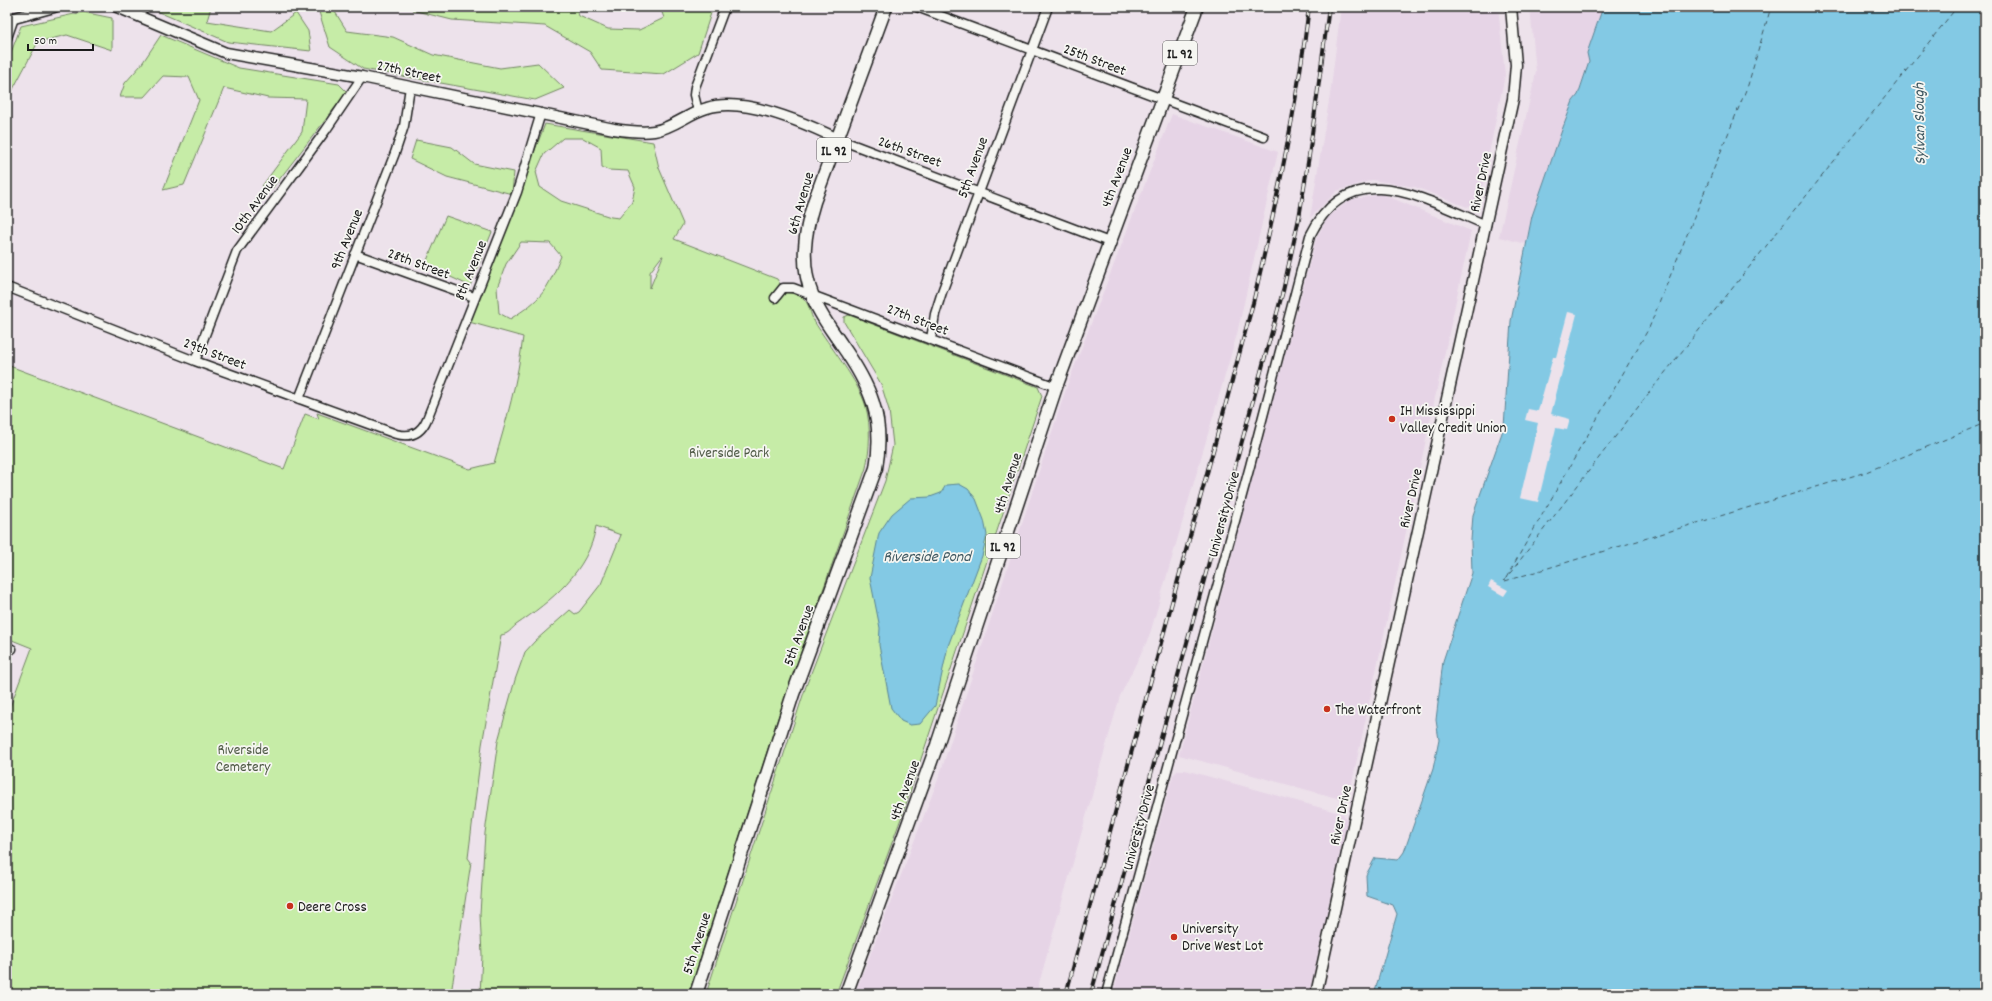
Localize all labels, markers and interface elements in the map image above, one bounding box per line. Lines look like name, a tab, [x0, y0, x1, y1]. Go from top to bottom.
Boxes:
scale bar	[28, 26, 93, 52]
text: 50 m	[34, 33, 57, 50]
street label: 25th Street	[1060, 39, 1129, 83]
road number: IL 92	[1163, 41, 1197, 65]
street label: 27th Street	[375, 55, 443, 91]
water label: Sylvan Slough	[1908, 82, 1933, 165]
street label: 26th Street	[874, 131, 945, 175]
street label: 5th Avenue	[953, 134, 995, 201]
road number: IL 92	[817, 138, 851, 162]
street label: 4th Avenue	[1096, 144, 1140, 211]
street label: River Drive	[1465, 150, 1499, 214]
street label: 6th Avenue	[782, 169, 821, 237]
street label: 10th Avenue	[227, 171, 285, 239]
street label: 9th Avenue	[326, 206, 370, 273]
street label: 8th Avenue	[450, 237, 494, 304]
street label: 28th Street	[384, 243, 453, 286]
street label: 27th Street	[883, 299, 952, 343]
street label: 29th Street	[180, 333, 249, 377]
place label: IH Mississippi Valley Credit Union	[1400, 401, 1506, 440]
marker: IH Mississippi Valley Credit Union	[1387, 414, 1397, 424]
park label: Riverside Park	[689, 443, 769, 465]
street label: 4th Avenue	[989, 450, 1029, 517]
street label: River Drive	[1394, 466, 1430, 531]
street label: University Drive	[1203, 469, 1247, 560]
road number: IL 92	[986, 534, 1020, 558]
water label: Riverside Pond	[883, 546, 973, 569]
street label: 5th Avenue	[779, 602, 821, 669]
place label: The Waterfront	[1335, 700, 1422, 722]
marker: The Waterfront	[1322, 704, 1332, 714]
park label: Riverside Cemetery	[216, 740, 271, 779]
street label: 4th Avenue	[885, 757, 927, 824]
street label: University Drive	[1118, 782, 1162, 873]
street label: River Drive	[1325, 783, 1359, 847]
place label: Deere Cross	[298, 897, 367, 919]
marker: Deere Cross	[285, 901, 295, 911]
street label: 5th Avenue	[678, 909, 718, 977]
place label: University Drive West Lot	[1182, 919, 1264, 958]
marker: University Drive West Lot	[1169, 932, 1179, 942]

